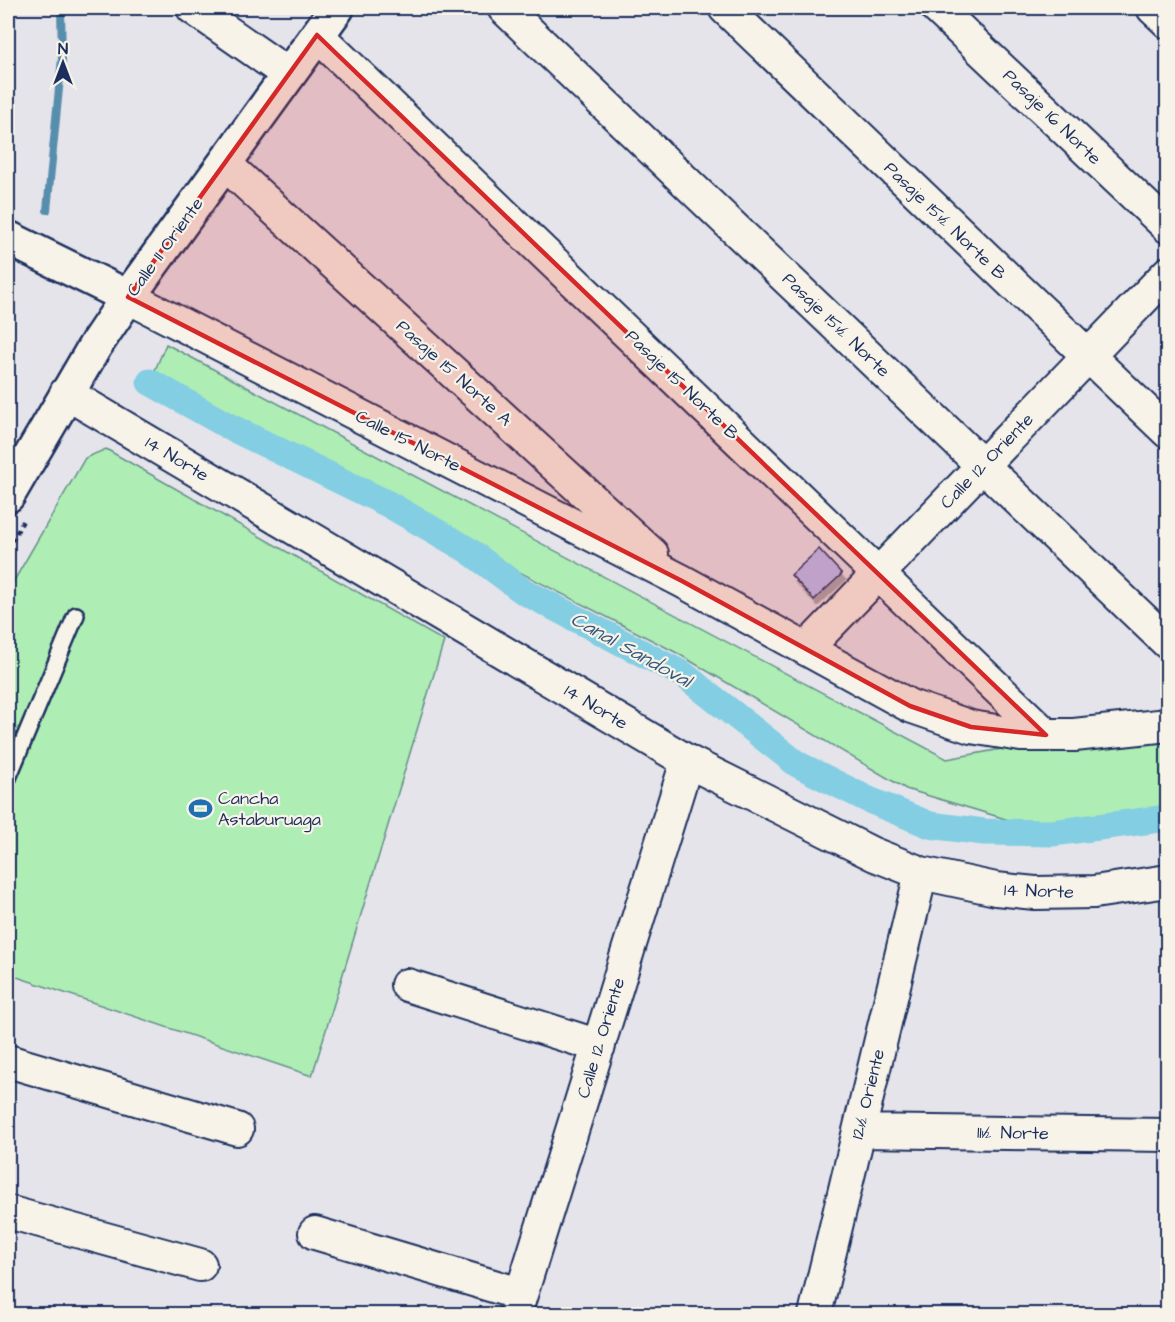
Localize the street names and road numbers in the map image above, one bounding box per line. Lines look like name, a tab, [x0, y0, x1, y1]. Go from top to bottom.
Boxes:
street label: Pasaje 16 Norte	[997, 64, 1107, 171]
street label: Pasaje 15½ Norte B	[878, 156, 1012, 286]
street label: Calle 11 Oriente	[121, 192, 210, 302]
street label: Pasaje 15½ Norte	[777, 267, 896, 383]
street label: Pasaje 15 Norte A	[391, 314, 518, 432]
street label: Pasaje 15 Norte B	[620, 324, 745, 446]
street label: Calle 15 Norte	[351, 404, 465, 478]
street label: Calle 12 Oriente	[935, 407, 1040, 515]
street label: 14 Norte	[141, 430, 214, 488]
street label: 14 Norte	[560, 678, 633, 736]
street label: 14 Norte	[1004, 877, 1075, 905]
street label: Calle 12 Oriente	[571, 974, 631, 1101]
street label: 12½ Oriente	[845, 1046, 891, 1142]
street label: 11½ Norte	[977, 1120, 1049, 1146]

